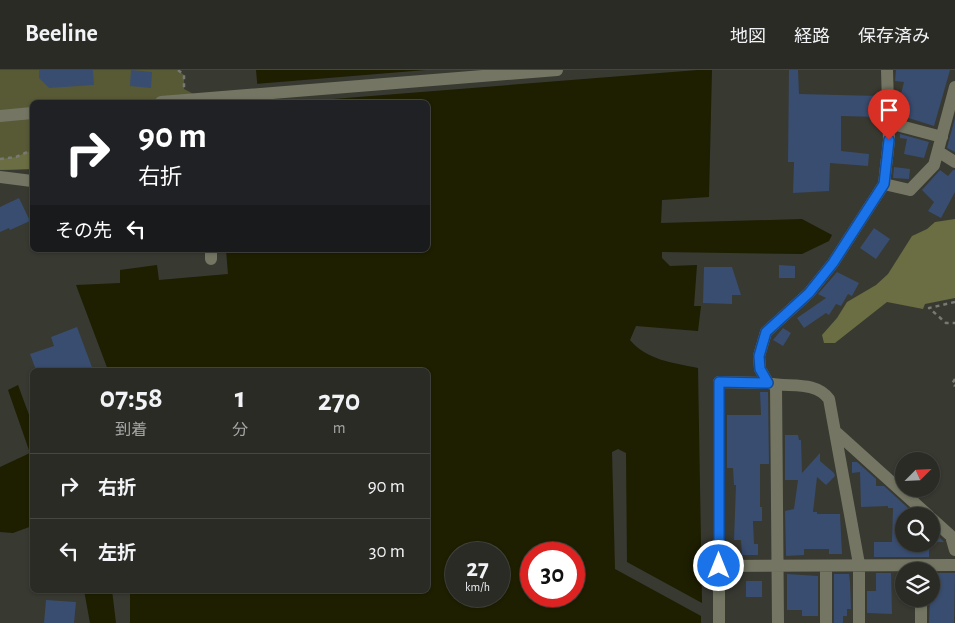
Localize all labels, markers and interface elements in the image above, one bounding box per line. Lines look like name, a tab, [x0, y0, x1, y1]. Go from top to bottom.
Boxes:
text: Beeline	[25, 22, 98, 46]
text: 地図	[730, 28, 766, 46]
text: 経路	[794, 28, 830, 46]
text: 保存済み	[858, 28, 930, 46]
pin	[868, 89, 910, 140]
icon: arrive	[875, 96, 903, 124]
text: 90 m	[138, 119, 207, 154]
icon: right	[55, 120, 120, 185]
text: 右折	[138, 166, 182, 188]
icon: left	[122, 215, 150, 243]
text: その先	[55, 222, 112, 241]
text: 07:58	[100, 383, 163, 413]
text: 1	[235, 383, 246, 413]
text: 270	[318, 386, 360, 416]
text: m	[333, 420, 346, 436]
text: 到着	[115, 422, 147, 438]
text: 分	[232, 422, 248, 438]
north arrow	[895, 452, 940, 498]
map controls	[895, 452, 940, 607]
icon: right	[55, 472, 83, 500]
text: 90 m	[368, 477, 405, 496]
text: 右折	[98, 479, 136, 498]
button: search	[895, 507, 940, 552]
icon: left	[55, 537, 83, 565]
position arrow	[692, 539, 744, 591]
text: 30 m	[369, 542, 405, 561]
speed limit sign: 30	[520, 542, 585, 607]
text: 左折	[98, 544, 136, 563]
text: 27	[466, 556, 489, 581]
button: layers	[895, 562, 940, 607]
text: km/h	[465, 581, 490, 593]

